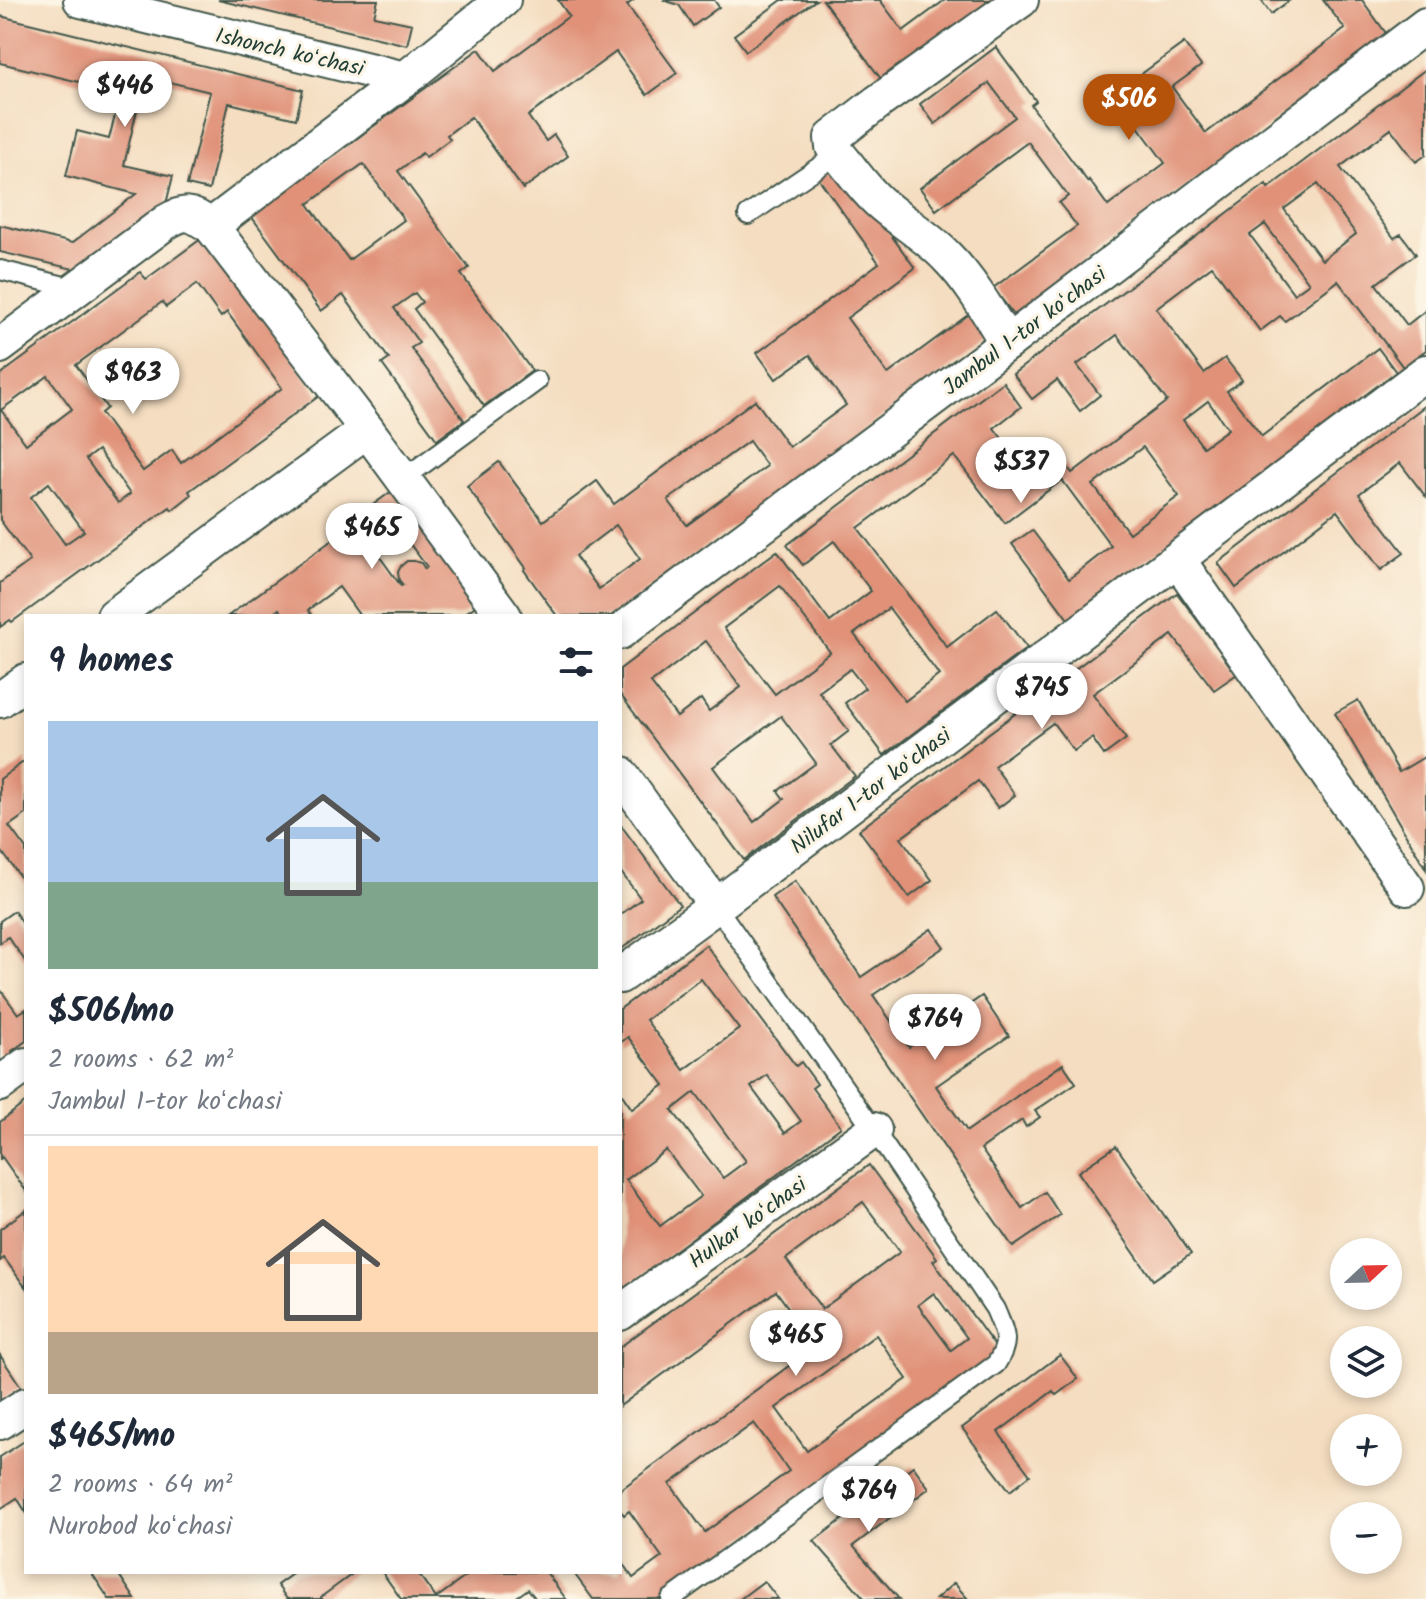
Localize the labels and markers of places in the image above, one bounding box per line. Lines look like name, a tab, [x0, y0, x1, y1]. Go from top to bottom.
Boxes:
pin: $446	[78, 61, 172, 129]
pin: $506	[1082, 74, 1176, 142]
pin: $963	[86, 348, 180, 416]
pin: $537	[974, 437, 1068, 505]
pin: $465	[325, 503, 419, 571]
pin: $745	[995, 663, 1089, 731]
pin: $764	[888, 994, 982, 1062]
pin: $465	[749, 1310, 843, 1378]
pin: $764	[822, 1466, 916, 1534]

